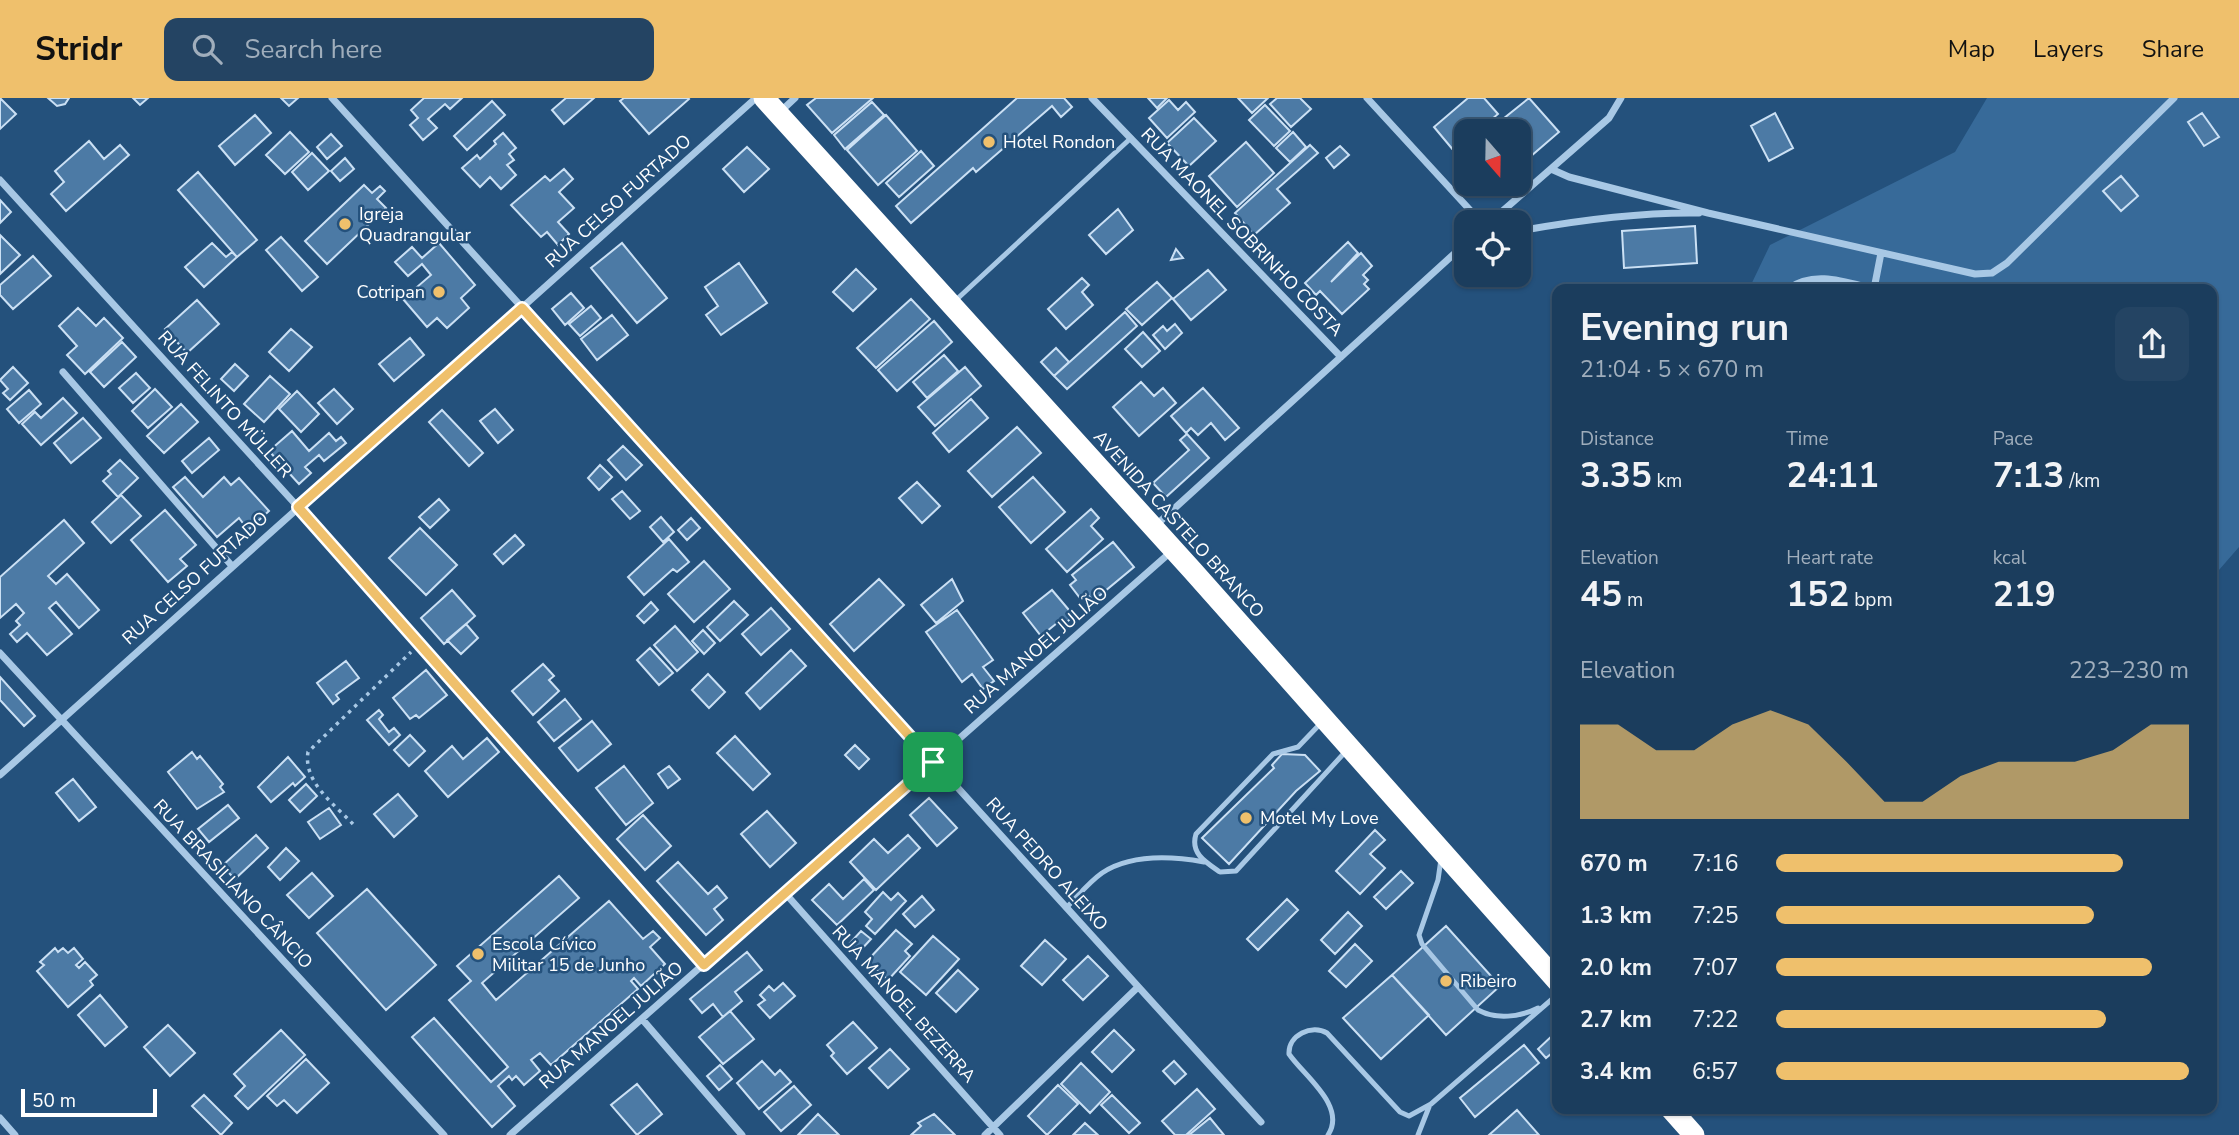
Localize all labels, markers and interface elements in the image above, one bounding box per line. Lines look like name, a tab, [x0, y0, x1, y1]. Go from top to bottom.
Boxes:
search box	[164, 18, 654, 81]
text: Stridr	[35, 27, 122, 72]
icon: search	[188, 30, 226, 68]
text: Search here	[244, 32, 382, 67]
text: Map	[1948, 33, 1995, 65]
text: Layers	[2033, 33, 2104, 65]
text: Share	[2142, 33, 2204, 65]
north arrow	[1454, 119, 1531, 196]
map controls	[1454, 119, 1531, 287]
street label: RUA MAONEL SOBRINHO COSTA	[1136, 123, 1348, 341]
street label: RUA CELSO FURTADO	[540, 129, 696, 273]
place label: Hotel Rondon	[1003, 130, 1115, 154]
marker: Hotel Rondon	[981, 134, 997, 150]
place label: Igreja Quadrangular	[359, 202, 472, 247]
button: locate	[1454, 210, 1531, 287]
marker: Igreja Quadrangular	[337, 216, 353, 232]
place label: Cotripan	[356, 280, 425, 304]
marker: Cotripan	[431, 284, 447, 300]
text: Evening run	[1580, 302, 1789, 353]
button: share	[2115, 307, 2189, 381]
street label: RUA FELINTO MÜLLER	[153, 325, 297, 483]
text: 21:04 · 5 × 670 m	[1580, 354, 1764, 385]
street label: AVENIDA CASTELO BRANCO	[1088, 425, 1270, 623]
text: Distance	[1580, 426, 1654, 452]
text: Time	[1786, 426, 1829, 452]
text: Pace	[1993, 426, 2033, 452]
text: 3.35	[1580, 452, 1652, 499]
text: 24:11	[1786, 452, 1879, 499]
text: 7:13	[1993, 452, 2064, 499]
text: km	[1652, 468, 1682, 494]
text: /km	[2064, 468, 2100, 494]
street label: RUA CELSO FURTADO	[117, 506, 273, 650]
text: Elevation	[1580, 545, 1659, 571]
text: Heart rate	[1786, 545, 1873, 571]
text: kcal	[1993, 545, 2026, 571]
text: 45	[1580, 571, 1622, 618]
text: 152	[1786, 571, 1849, 618]
text: 219	[1993, 571, 2056, 618]
street label: RUA MANOEL JULIÃO	[959, 581, 1113, 719]
text: m	[1622, 587, 1643, 613]
text: bpm	[1849, 587, 1893, 613]
text: Elevation	[1580, 655, 1675, 686]
text: 223–230 m	[2069, 655, 2189, 686]
pin	[903, 732, 963, 792]
icon: arrive	[914, 743, 952, 781]
street label: RUA PEDRO ALEIXO	[981, 792, 1113, 936]
street label: RUA BRASILIANO CÂNCIO	[148, 794, 318, 974]
place label: Motel My Love	[1260, 806, 1379, 830]
marker: Motel My Love	[1238, 810, 1254, 826]
text: 670 m	[1580, 848, 1648, 879]
text: 7:16	[1692, 848, 1739, 879]
text: 1.3 km	[1580, 900, 1652, 931]
text: 7:25	[1692, 900, 1739, 931]
street label: RUA MANOEL BEZERRA	[827, 920, 981, 1088]
place label: Escola Cívico Militar 15 de Junho	[492, 932, 645, 977]
marker: Escola Cívico Militar 15 de Junho	[470, 946, 486, 962]
text: 2.0 km	[1580, 952, 1652, 983]
text: 7:07	[1692, 952, 1739, 983]
street label: RUA MANOEL JULIÃO	[534, 956, 688, 1094]
place label: Ribeiro	[1460, 969, 1517, 993]
marker: Ribeiro	[1438, 973, 1454, 989]
text: 2.7 km	[1580, 1004, 1652, 1035]
text: 7:22	[1692, 1004, 1739, 1035]
text: 3.4 km	[1580, 1056, 1652, 1087]
text: 6:57	[1692, 1056, 1739, 1087]
scale bar	[21, 1086, 158, 1118]
text: 50 m	[32, 1088, 76, 1114]

